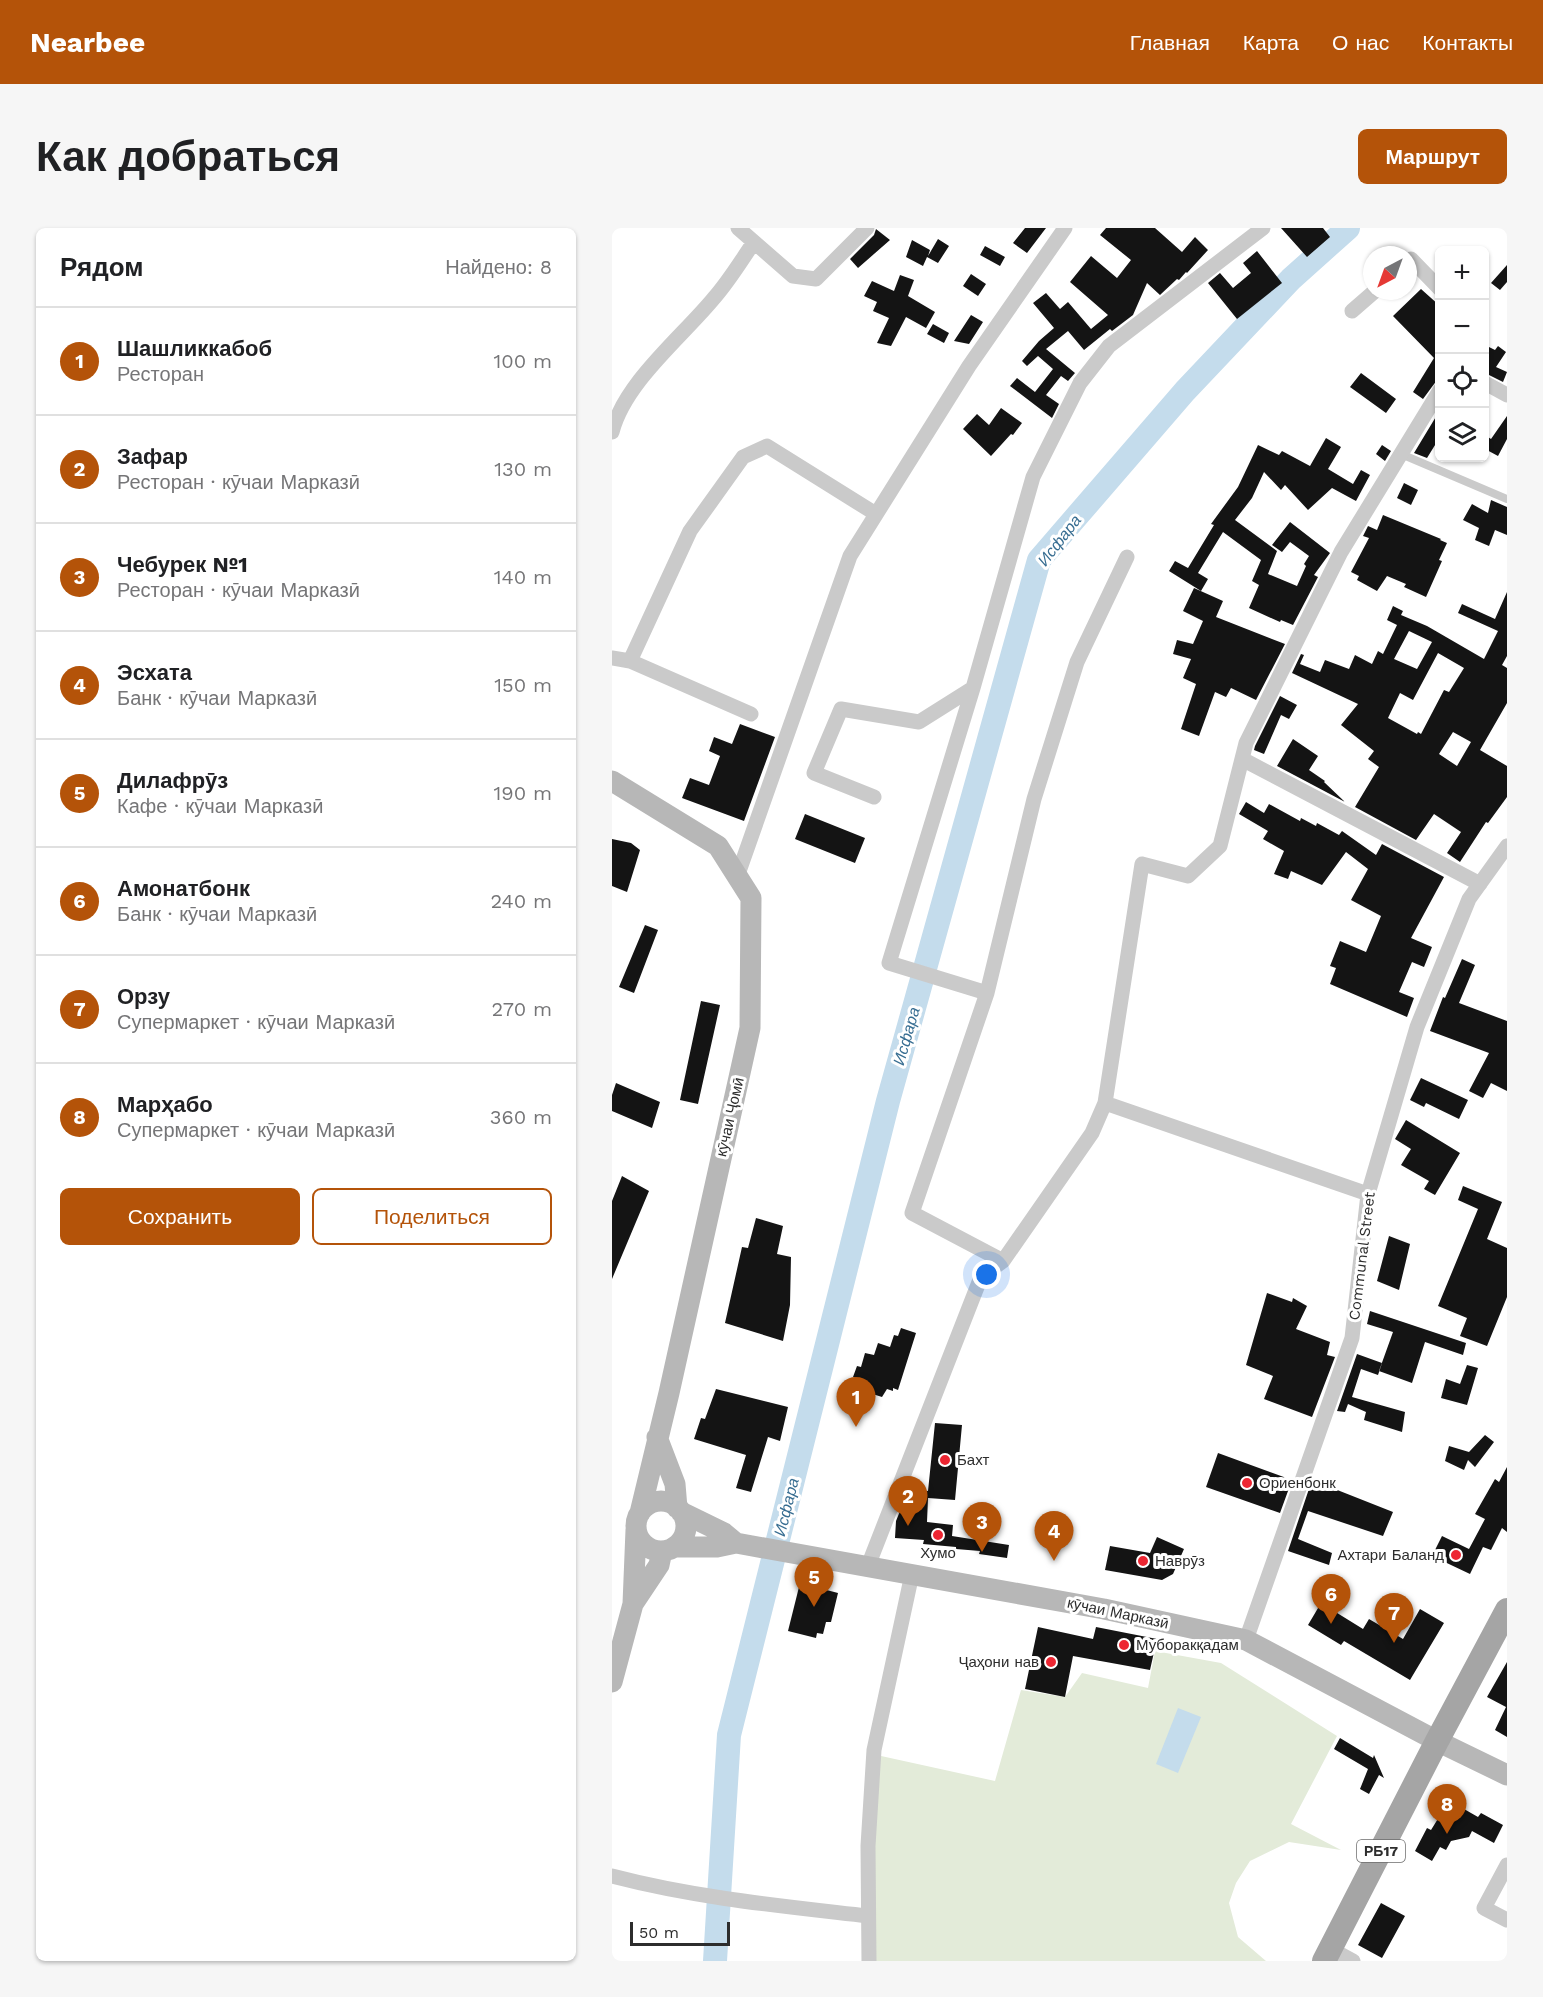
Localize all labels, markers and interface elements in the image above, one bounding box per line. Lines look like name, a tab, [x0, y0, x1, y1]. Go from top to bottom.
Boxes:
text: Nearbee	[30, 26, 145, 59]
text: Главная	[1130, 30, 1210, 55]
text: Карта	[1243, 30, 1299, 55]
text: О нас	[1332, 30, 1389, 55]
text: Контакты	[1422, 30, 1513, 55]
button: Маршрут	[1358, 129, 1507, 184]
text: Как добраться	[36, 132, 340, 181]
north arrow	[1363, 246, 1417, 300]
map controls	[1435, 246, 1489, 462]
button: +	[1435, 246, 1489, 300]
text: Рядом	[60, 252, 143, 282]
text: Найдено: 8	[445, 255, 552, 279]
button: −	[1435, 300, 1489, 354]
text: Шашликкабоб	[117, 336, 272, 361]
text: 1	[75, 349, 84, 373]
text: 100 m	[493, 349, 552, 373]
button: locate	[1435, 354, 1489, 408]
text: Ресторан	[117, 362, 204, 386]
button: layers	[1435, 408, 1489, 462]
text: Зафар	[117, 444, 188, 469]
text: 2	[74, 457, 85, 481]
text: 130 m	[494, 457, 552, 481]
text: Ресторан · кӯчаи Марказӣ	[117, 470, 360, 494]
water label: Исфара	[1034, 511, 1085, 570]
text: Чебурек №1	[117, 552, 248, 577]
text: 3	[74, 565, 85, 589]
text: 140 m	[494, 565, 552, 589]
text: Ресторан · кӯчаи Марказӣ	[117, 578, 360, 602]
text: Эсхата	[117, 660, 192, 685]
text: 4	[73, 673, 86, 697]
text: 150 m	[494, 673, 552, 697]
text: Банк · кӯчаи Марказӣ	[117, 686, 317, 710]
text: Дилафрӯз	[117, 768, 228, 793]
text: 5	[74, 781, 85, 805]
text: 190 m	[494, 781, 552, 805]
text: Кафе · кӯчаи Марказӣ	[117, 794, 323, 818]
text: Амонатбонк	[117, 876, 250, 901]
text: 6	[73, 889, 86, 913]
text: 240 m	[490, 889, 552, 913]
text: Банк · кӯчаи Марказӣ	[117, 902, 317, 926]
text: Орзу	[117, 984, 170, 1009]
text: 7	[73, 997, 86, 1021]
text: 270 m	[492, 997, 552, 1021]
water label: Исфара	[889, 1005, 924, 1067]
text: Супермаркет · кӯчаи Марказӣ	[117, 1010, 395, 1034]
street label: кӯчаи Ҷомӣ	[712, 1076, 748, 1158]
text: Марҳабо	[117, 1092, 213, 1117]
text: 8	[73, 1105, 86, 1129]
text: 360 m	[490, 1105, 552, 1129]
text: Супермаркет · кӯчаи Марказӣ	[117, 1118, 395, 1142]
button: Сохранить	[60, 1188, 300, 1245]
button: Поделиться	[312, 1188, 552, 1245]
street label: Communal Street	[1345, 1190, 1379, 1321]
your location	[972, 1260, 1001, 1289]
pin: 1	[836, 1378, 876, 1427]
place label: Бахт	[957, 1451, 990, 1469]
marker: Бахт	[938, 1453, 952, 1467]
place label: Ориенбонк	[1259, 1474, 1336, 1492]
water label: Исфара	[770, 1476, 803, 1538]
pin: 2	[888, 1476, 928, 1526]
marker: Ориенбонк	[1240, 1476, 1254, 1490]
pin: 3	[962, 1502, 1001, 1552]
pin: 4	[1034, 1512, 1074, 1561]
marker: Хумо	[931, 1528, 945, 1542]
place label: Хумо	[920, 1544, 956, 1562]
place label: Ахтари Баланд	[1337, 1546, 1444, 1564]
marker: Ахтари Баланд	[1449, 1548, 1463, 1562]
place label: Наврӯз	[1155, 1552, 1205, 1570]
marker: Наврӯз	[1136, 1554, 1150, 1568]
pin: 5	[794, 1558, 834, 1607]
pin: 6	[1312, 1574, 1350, 1624]
street label: кӯчаи Марказӣ	[1066, 1593, 1170, 1633]
pin: 7	[1374, 1594, 1414, 1643]
place label: Муборакқадам	[1136, 1636, 1239, 1654]
marker: Муборакқадам	[1117, 1638, 1131, 1652]
place label: Ҷаҳони нав	[958, 1653, 1039, 1671]
marker: Ҷаҳони нав	[1044, 1655, 1058, 1669]
pin: 8	[1428, 1784, 1466, 1834]
road number: РБ17	[1357, 1840, 1405, 1862]
scale bar	[630, 1919, 730, 1946]
text: 50 m	[639, 1923, 679, 1942]

